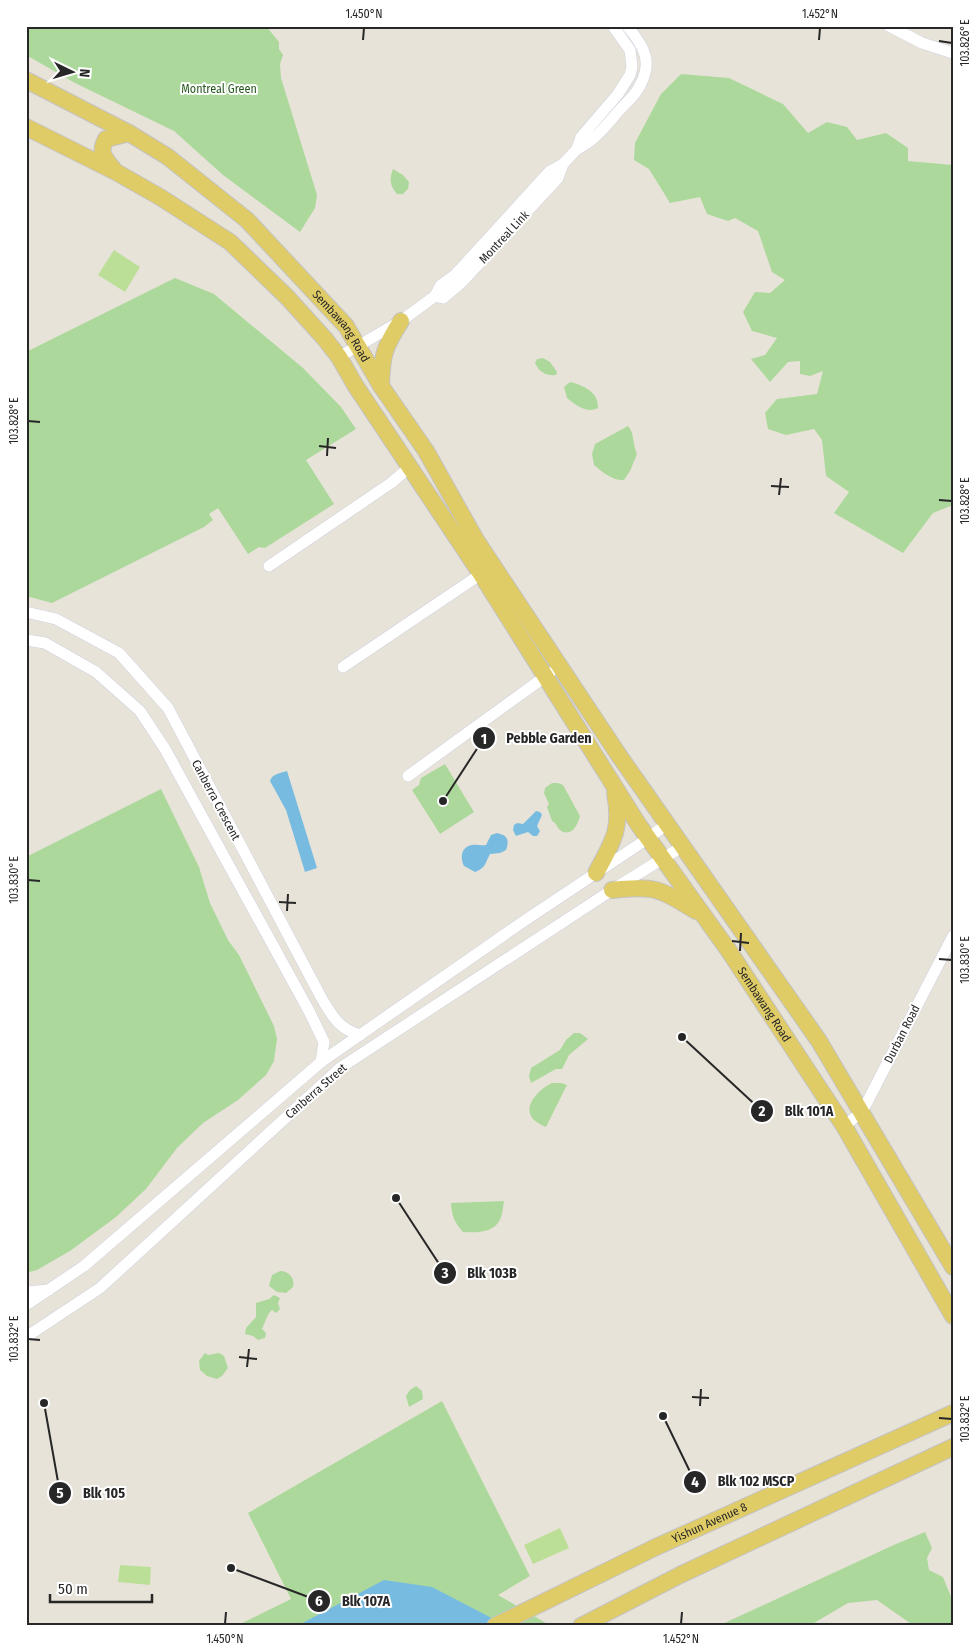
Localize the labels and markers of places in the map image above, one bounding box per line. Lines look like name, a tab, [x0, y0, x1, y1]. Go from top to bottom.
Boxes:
callout: Pebble Garden	[471, 724, 601, 753]
callout: Blk 101A	[749, 1096, 843, 1125]
callout: Blk 103B	[433, 1258, 527, 1287]
callout: Blk 102 MSCP	[682, 1467, 804, 1496]
callout: Blk 105	[48, 1478, 135, 1507]
callout: Blk 107A	[307, 1586, 400, 1615]

